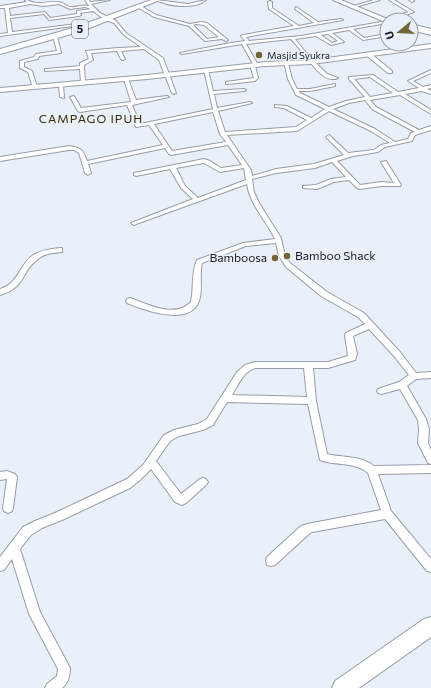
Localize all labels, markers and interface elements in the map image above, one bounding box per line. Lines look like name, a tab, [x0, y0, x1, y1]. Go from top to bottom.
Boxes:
north arrow	[379, 12, 419, 52]
road number: 5	[72, 20, 88, 38]
text: U	[382, 29, 396, 41]
place label: Masjid Syukra	[267, 49, 330, 61]
marker: Masjid Syukra	[254, 50, 264, 60]
district label: CAMPAGO IPUH	[39, 111, 143, 125]
place label: Bamboo Shack	[295, 248, 376, 262]
place label: Bamboosa	[209, 250, 267, 264]
marker: Bamboo Shack	[282, 251, 292, 261]
marker: Bamboosa	[270, 253, 280, 263]

